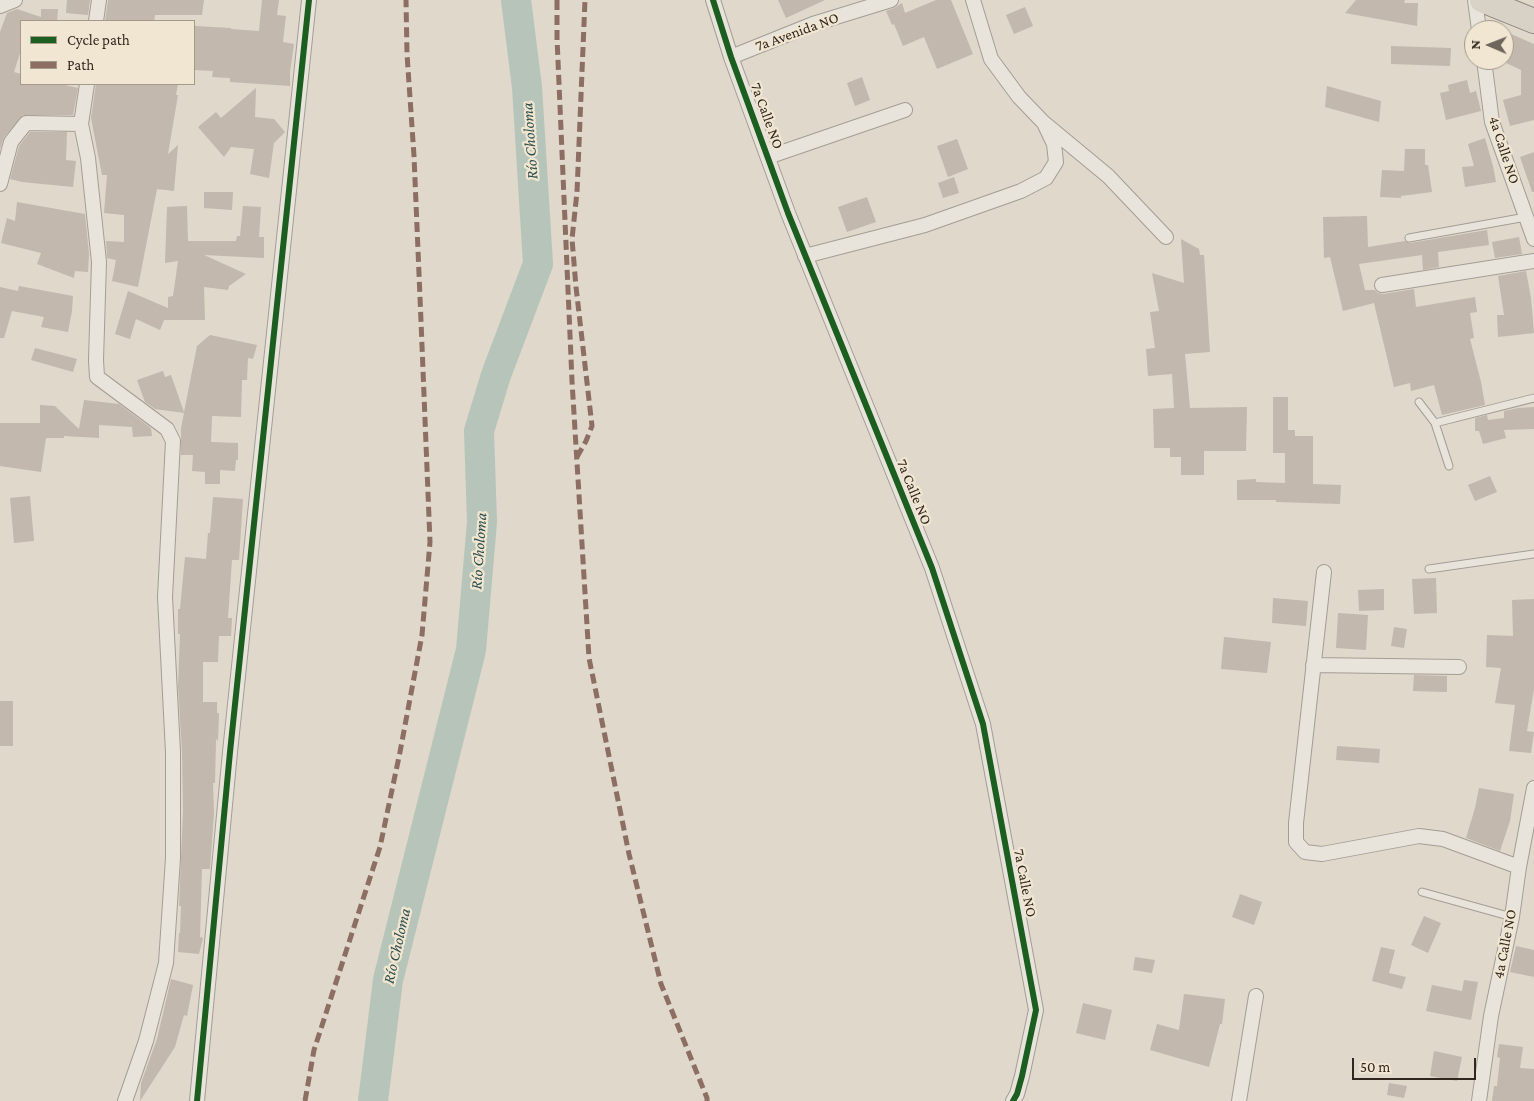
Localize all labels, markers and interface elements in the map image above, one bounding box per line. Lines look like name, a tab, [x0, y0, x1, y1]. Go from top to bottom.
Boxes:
street label: 7a Avenida NO	[753, 9, 841, 55]
legend	[20, 20, 195, 85]
north arrow	[1464, 20, 1514, 70]
text: Cycle path	[67, 32, 130, 48]
text: N	[1467, 40, 1483, 50]
text: Path	[67, 57, 94, 73]
street label: 7a Calle NO	[747, 80, 787, 152]
water label: Río Choloma	[518, 102, 542, 180]
street label: 4a Calle NO	[1485, 114, 1523, 186]
street label: 7a Calle NO	[893, 457, 935, 527]
water label: Río Choloma	[467, 512, 491, 590]
street label: 7a Calle NO	[1010, 847, 1040, 919]
water label: Río Choloma	[379, 906, 415, 986]
street label: 4a Calle NO	[1489, 908, 1521, 980]
scale bar	[1354, 1048, 1478, 1080]
text: 50 m	[1360, 1059, 1390, 1075]

